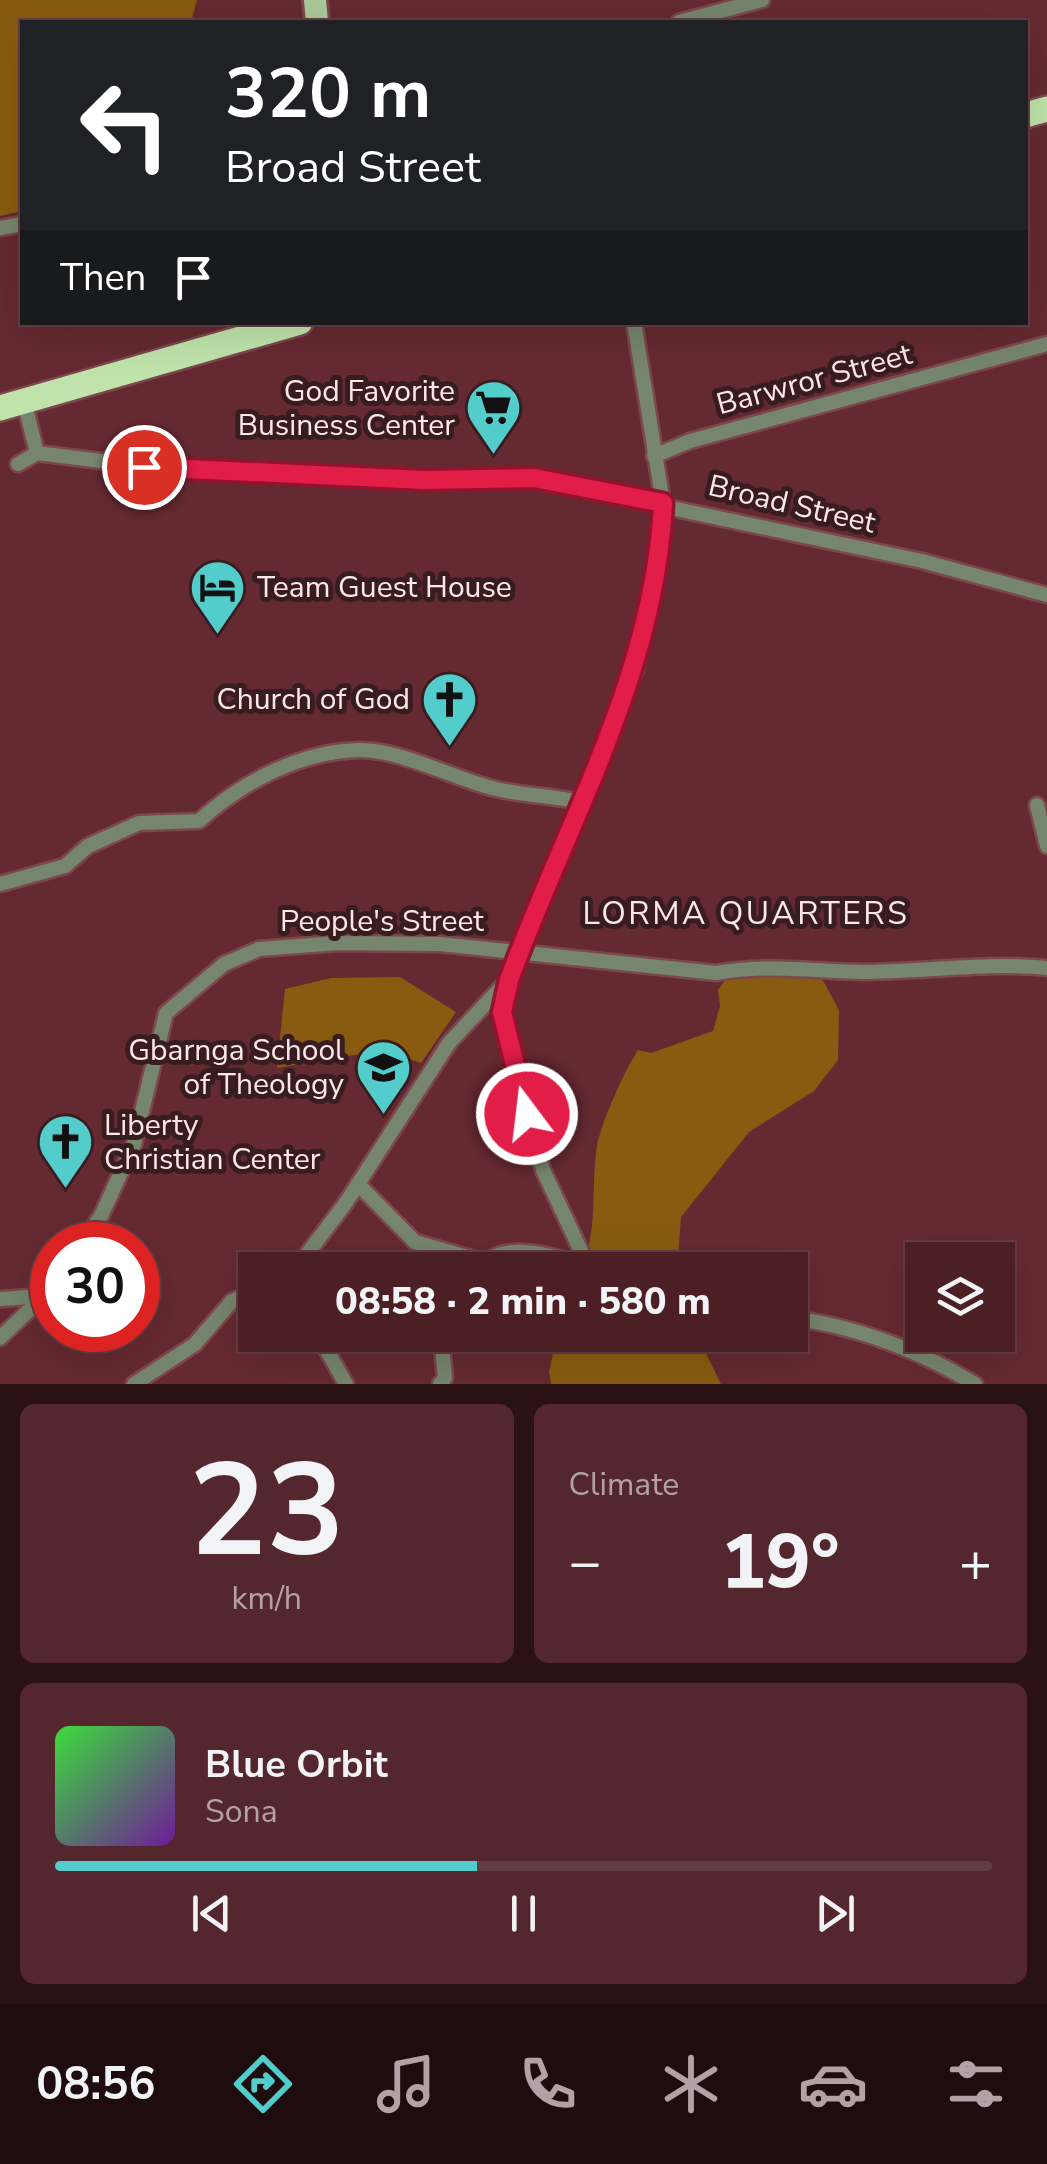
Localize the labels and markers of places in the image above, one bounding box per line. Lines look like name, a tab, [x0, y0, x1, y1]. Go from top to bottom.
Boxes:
place label: God Favorite Business Center	[238, 371, 455, 446]
supermarket icon: God Favorite Business Center	[464, 378, 524, 457]
pin	[102, 425, 187, 510]
hotel icon: Team Guest House	[188, 557, 248, 636]
place label: Team Guest House	[257, 567, 512, 608]
church icon: Church of God	[419, 669, 479, 748]
place label: Church of God	[217, 679, 410, 720]
place label: Gbarnga School of Theology	[128, 1030, 345, 1105]
school or university icon: Gbarnga School of Theology	[353, 1037, 413, 1116]
place label: Liberty Christian Center	[104, 1105, 321, 1180]
church icon: Liberty Christian Center	[35, 1112, 95, 1191]

